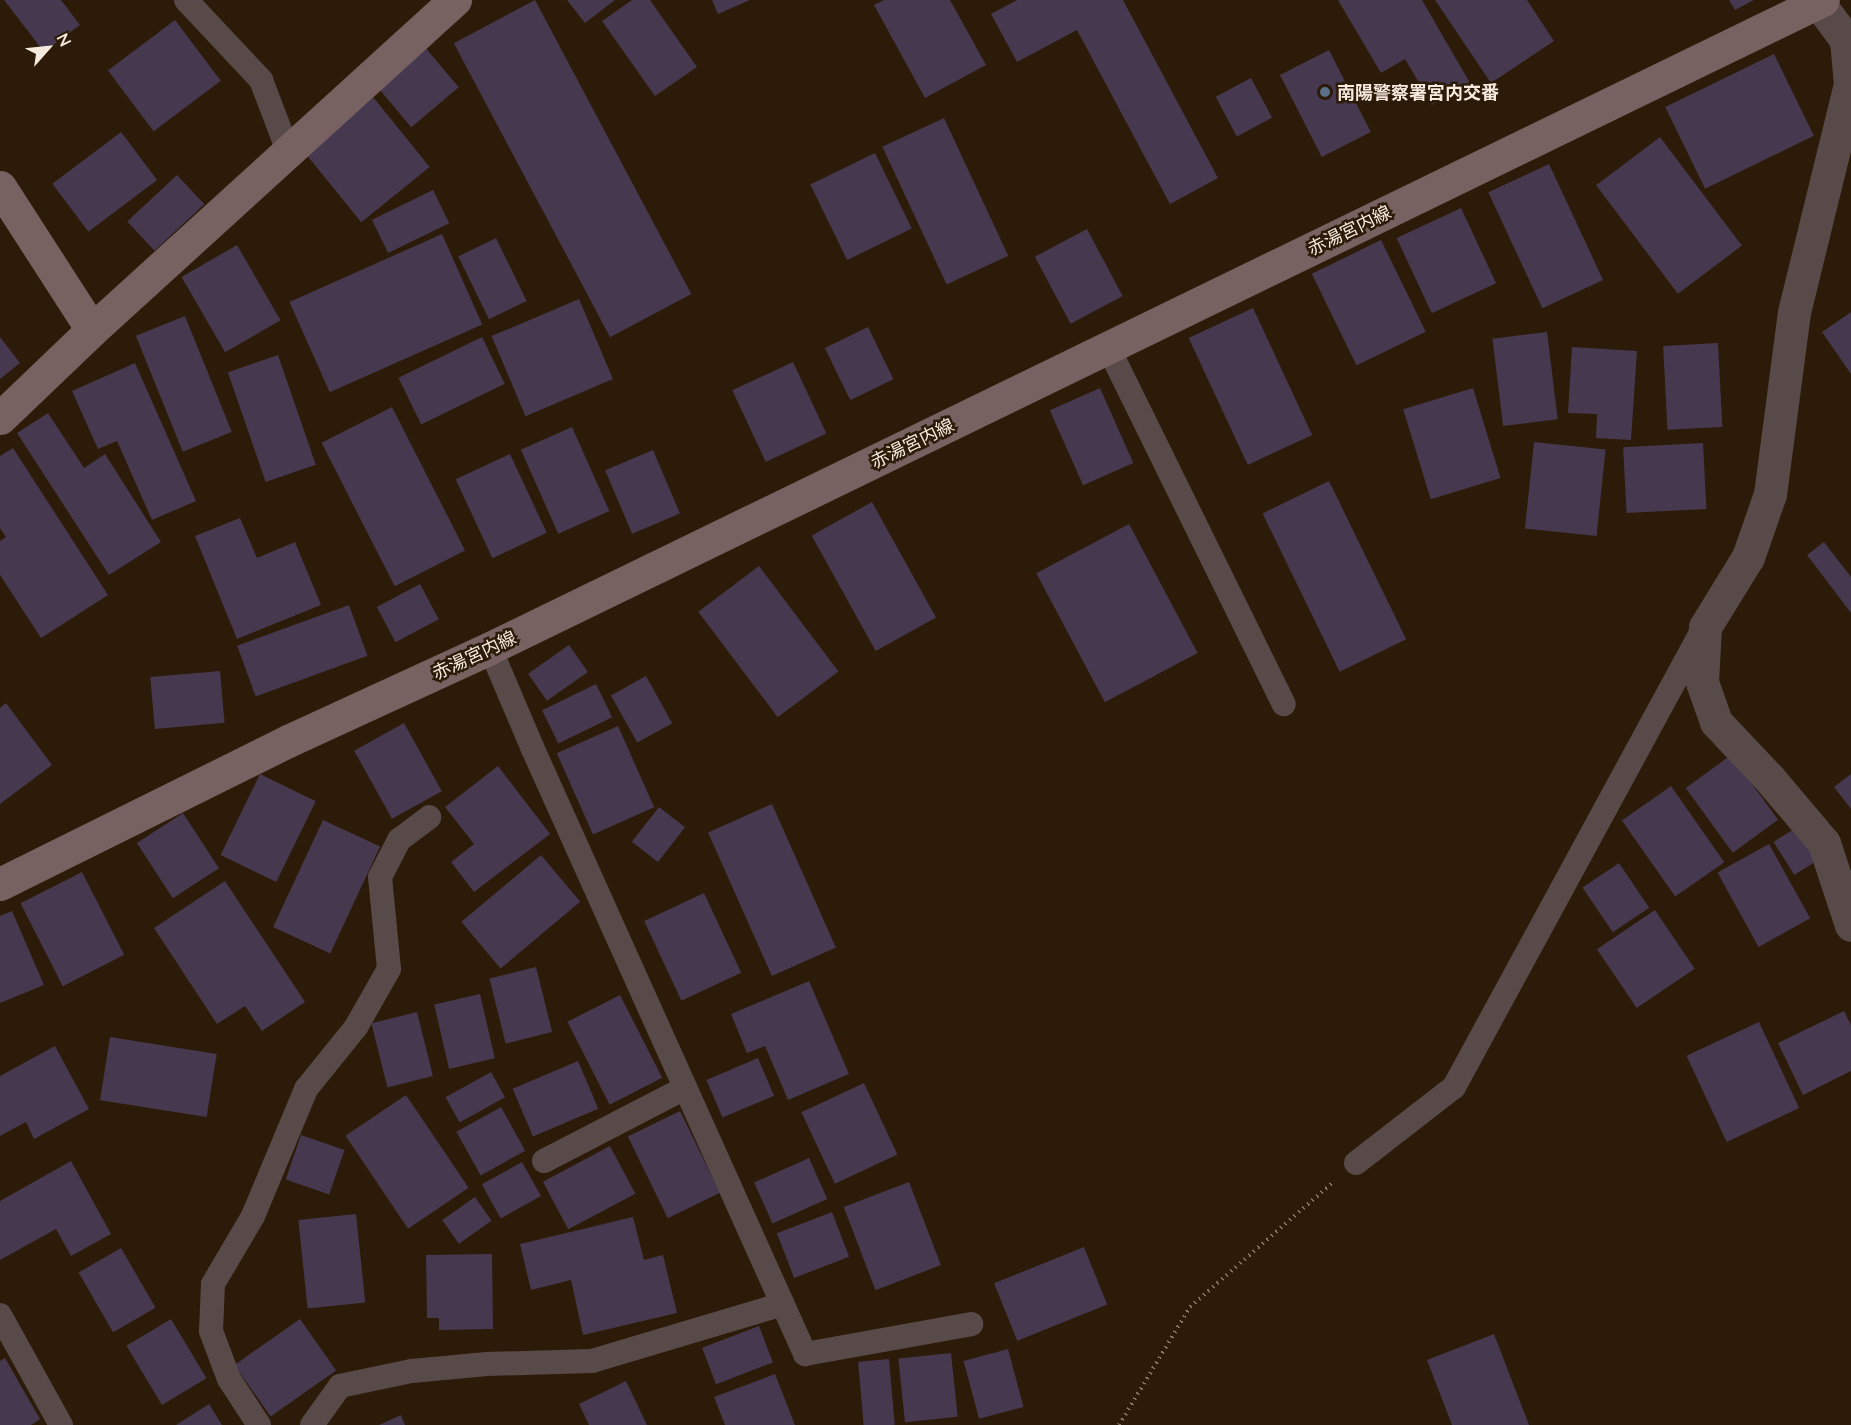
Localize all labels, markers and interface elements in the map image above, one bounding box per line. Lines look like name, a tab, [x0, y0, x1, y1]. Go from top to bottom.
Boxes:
north arrow	[18, 18, 78, 78]
text: N	[53, 30, 76, 49]
place label: 南陽警察署宮内交番	[1337, 81, 1499, 103]
marker: 南陽警察署宮内交番	[1318, 85, 1332, 99]
street label: 赤湯宮内線	[1304, 201, 1394, 259]
street label: 赤湯宮内線	[867, 414, 957, 472]
street label: 赤湯宮内線	[429, 626, 519, 684]

